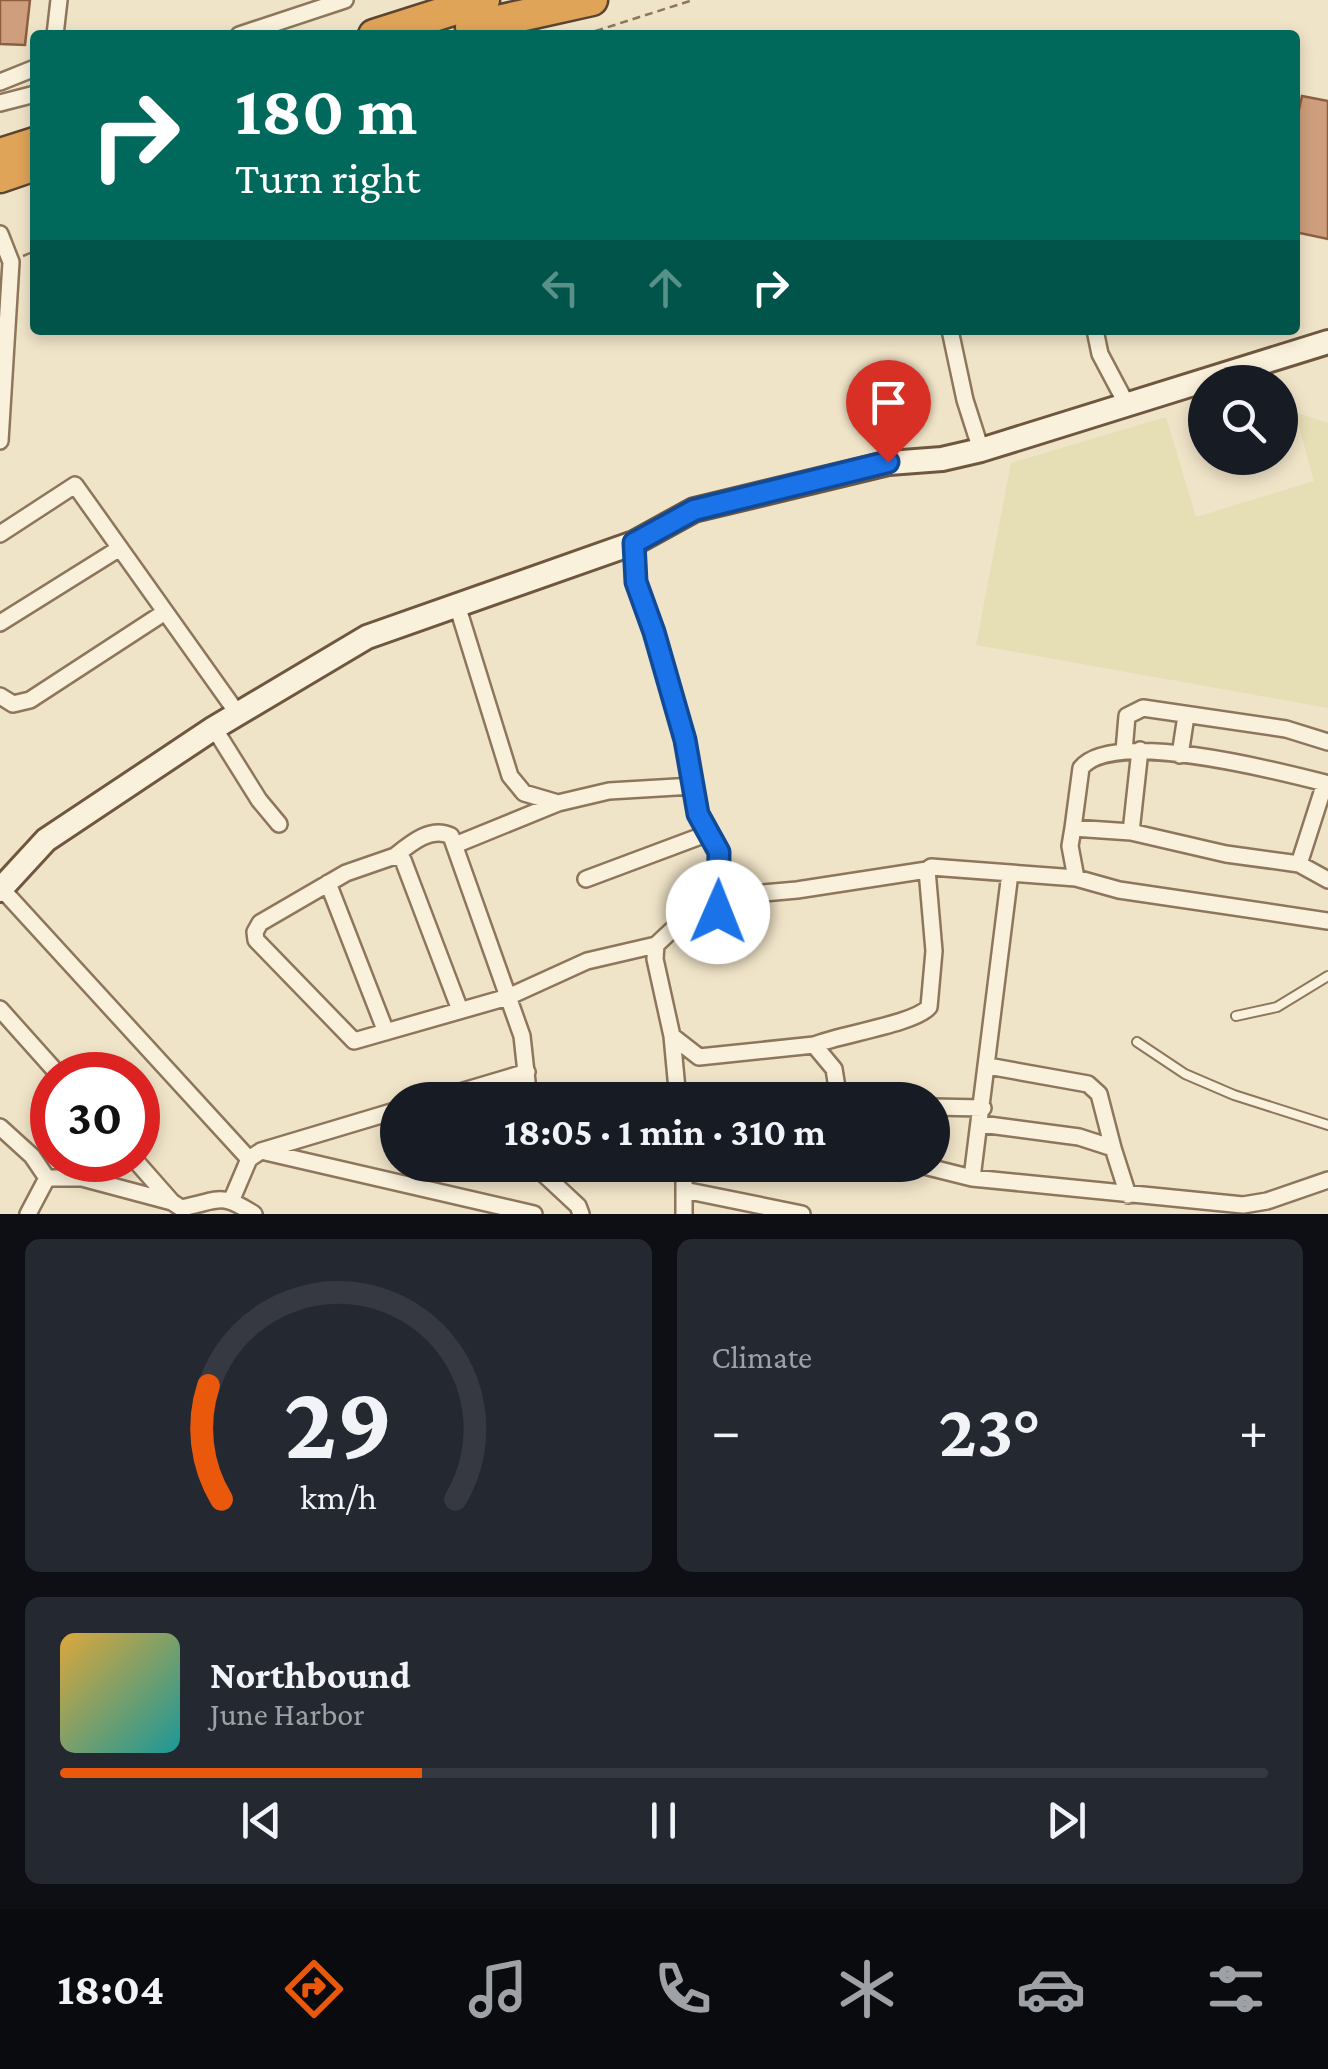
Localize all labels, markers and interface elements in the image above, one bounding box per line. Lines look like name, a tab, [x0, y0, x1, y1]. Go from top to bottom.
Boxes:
icon: right	[70, 70, 200, 200]
text: 180 m	[235, 71, 417, 149]
text: Turn right	[235, 153, 420, 203]
icon: left	[533, 260, 588, 315]
icon: ahead	[638, 260, 693, 315]
icon: right	[743, 260, 798, 315]
pin	[846, 360, 931, 463]
map controls	[1188, 365, 1298, 475]
button: search	[1188, 365, 1298, 475]
icon: arrive	[861, 375, 916, 430]
position arrow	[666, 860, 770, 964]
speed limit sign: 30	[30, 1052, 160, 1182]
text: 18:05 · 1 min · 310 m	[504, 1111, 826, 1153]
text: Climate	[712, 1339, 812, 1375]
text: 29	[284, 1364, 393, 1479]
text: 23°	[938, 1389, 1041, 1472]
text: −	[712, 1400, 741, 1461]
text: +	[1239, 1400, 1268, 1461]
text: km/h	[300, 1477, 377, 1517]
text: Northbound	[210, 1654, 411, 1696]
text: June Harbor	[210, 1696, 365, 1732]
icon: previous	[234, 1793, 289, 1848]
icon: pause	[636, 1793, 691, 1848]
icon: next	[1039, 1793, 1094, 1848]
icon: directions	[279, 1954, 349, 2024]
icon: music	[463, 1954, 533, 2024]
icon: phone	[648, 1954, 718, 2024]
icon: climate	[832, 1954, 902, 2024]
icon: car	[1016, 1954, 1086, 2024]
icon: filters	[1201, 1954, 1271, 2024]
text: 18:04	[57, 1964, 164, 2014]

